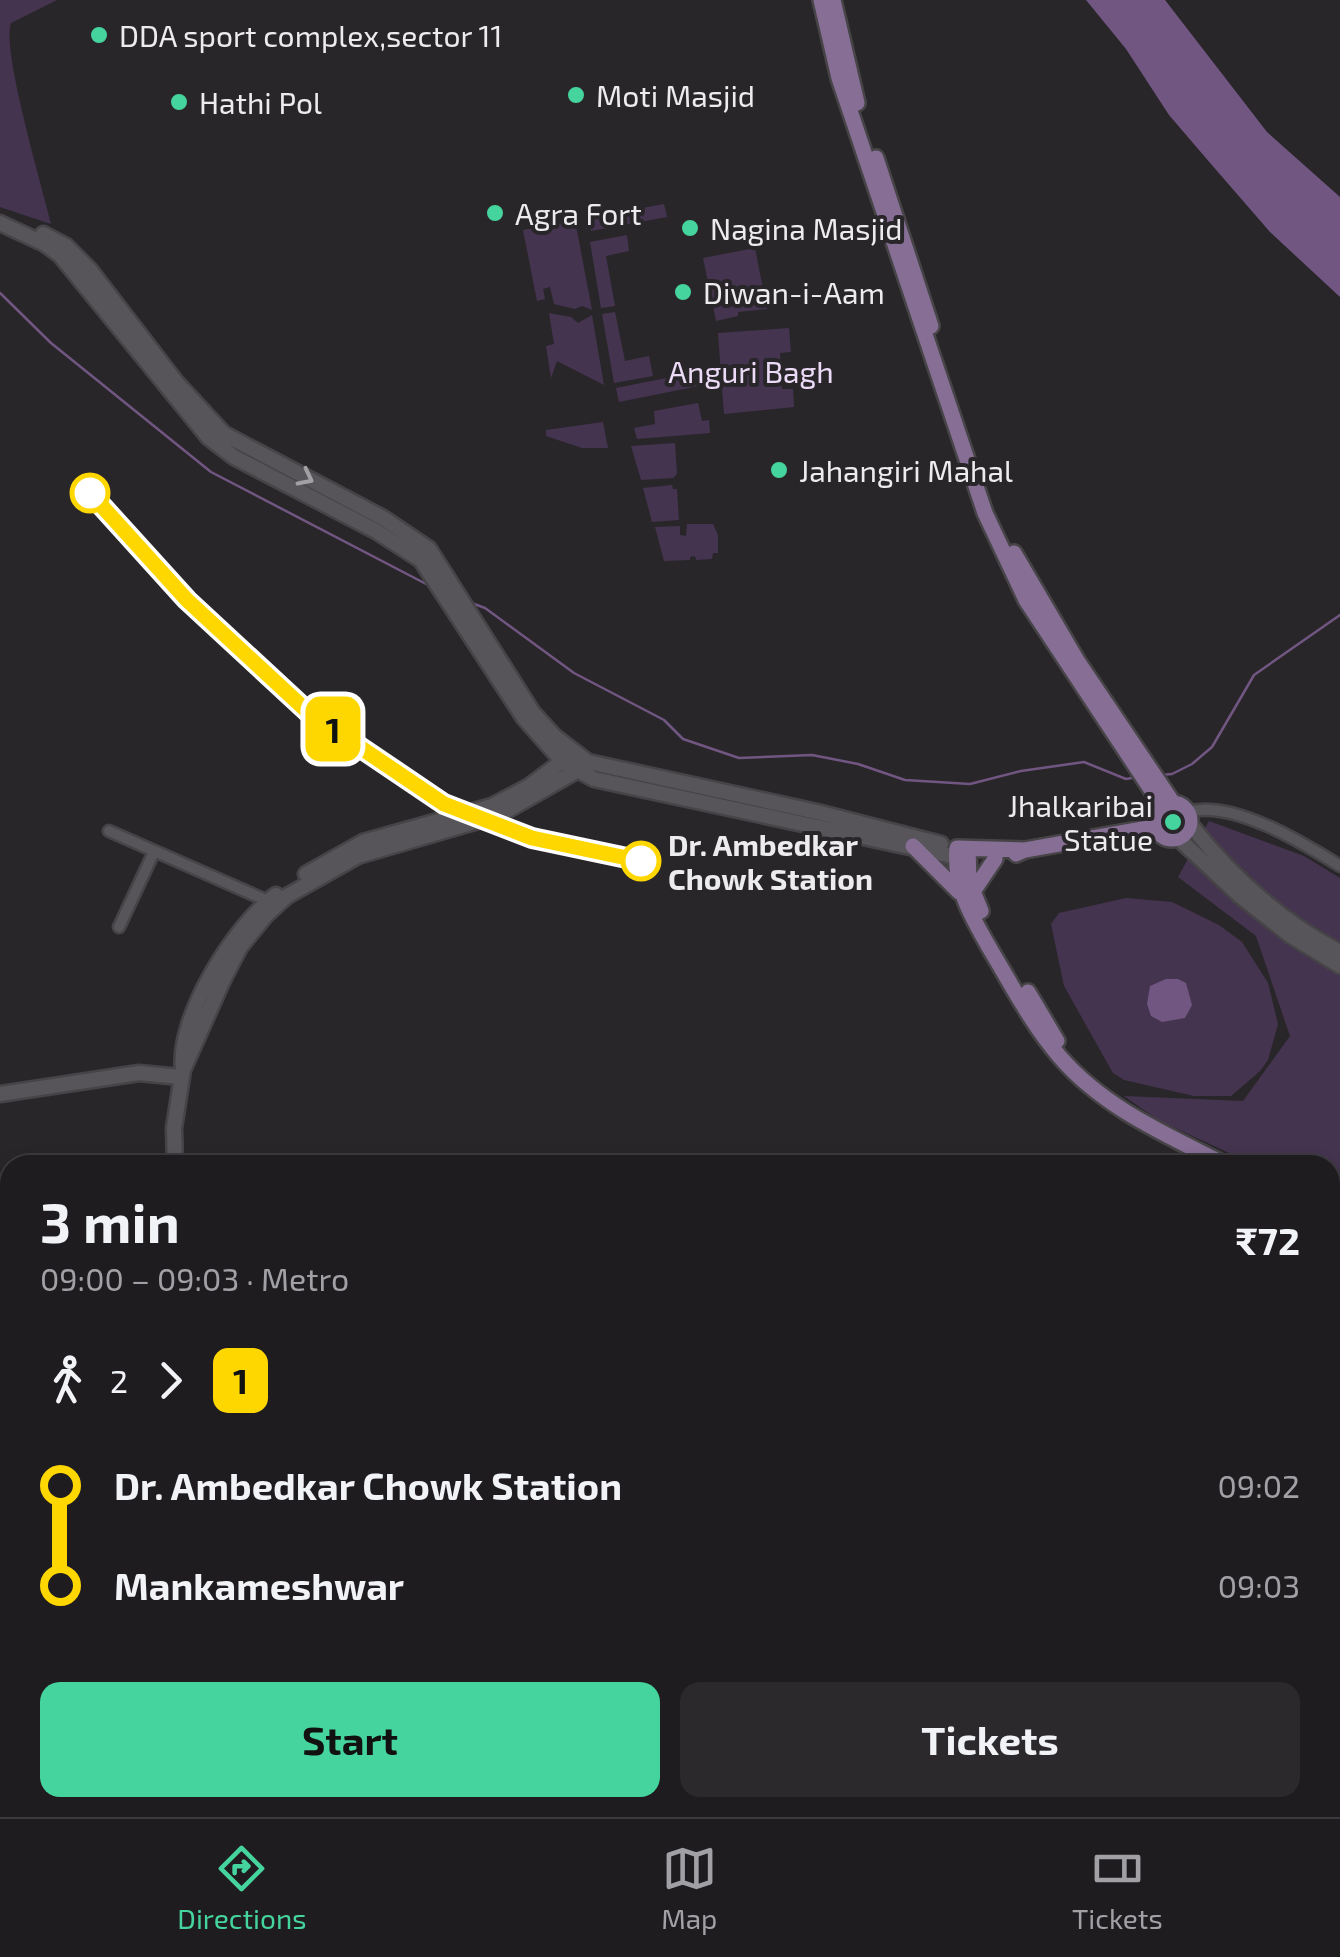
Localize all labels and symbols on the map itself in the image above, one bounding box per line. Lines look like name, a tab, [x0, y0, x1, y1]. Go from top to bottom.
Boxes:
place label: DDA sport complex,sector 11	[119, 17, 503, 53]
marker: DDA sport complex,sector 11	[88, 24, 110, 46]
place label: Moti Masjid	[596, 77, 755, 113]
place label: Hathi Pol	[199, 84, 322, 120]
marker: Moti Masjid	[565, 84, 587, 106]
marker: Hathi Pol	[168, 91, 190, 113]
place label: Agra Fort	[515, 195, 642, 231]
marker: Agra Fort	[484, 202, 506, 224]
place label: Nagina Masjid	[710, 210, 903, 246]
marker: Nagina Masjid	[679, 217, 701, 239]
place label: Diwan-i-Aam	[703, 274, 885, 310]
marker: Diwan-i-Aam	[672, 281, 694, 303]
park label: Anguri Bagh	[668, 353, 834, 389]
place label: Jahangiri Mahal	[799, 452, 1013, 488]
marker: Jahangiri Mahal	[768, 459, 790, 481]
one-way arrow	[295, 466, 313, 485]
unlabelled marker	[71, 474, 109, 512]
line badge: 1	[300, 696, 366, 762]
place label: Jhalkaribai Statue	[1008, 787, 1153, 857]
marker: Jhalkaribai Statue	[1162, 811, 1184, 833]
place label: Dr. Ambedkar Chowk Station	[668, 826, 873, 896]
marker: Dr. Ambedkar Chowk Station	[622, 842, 660, 880]

